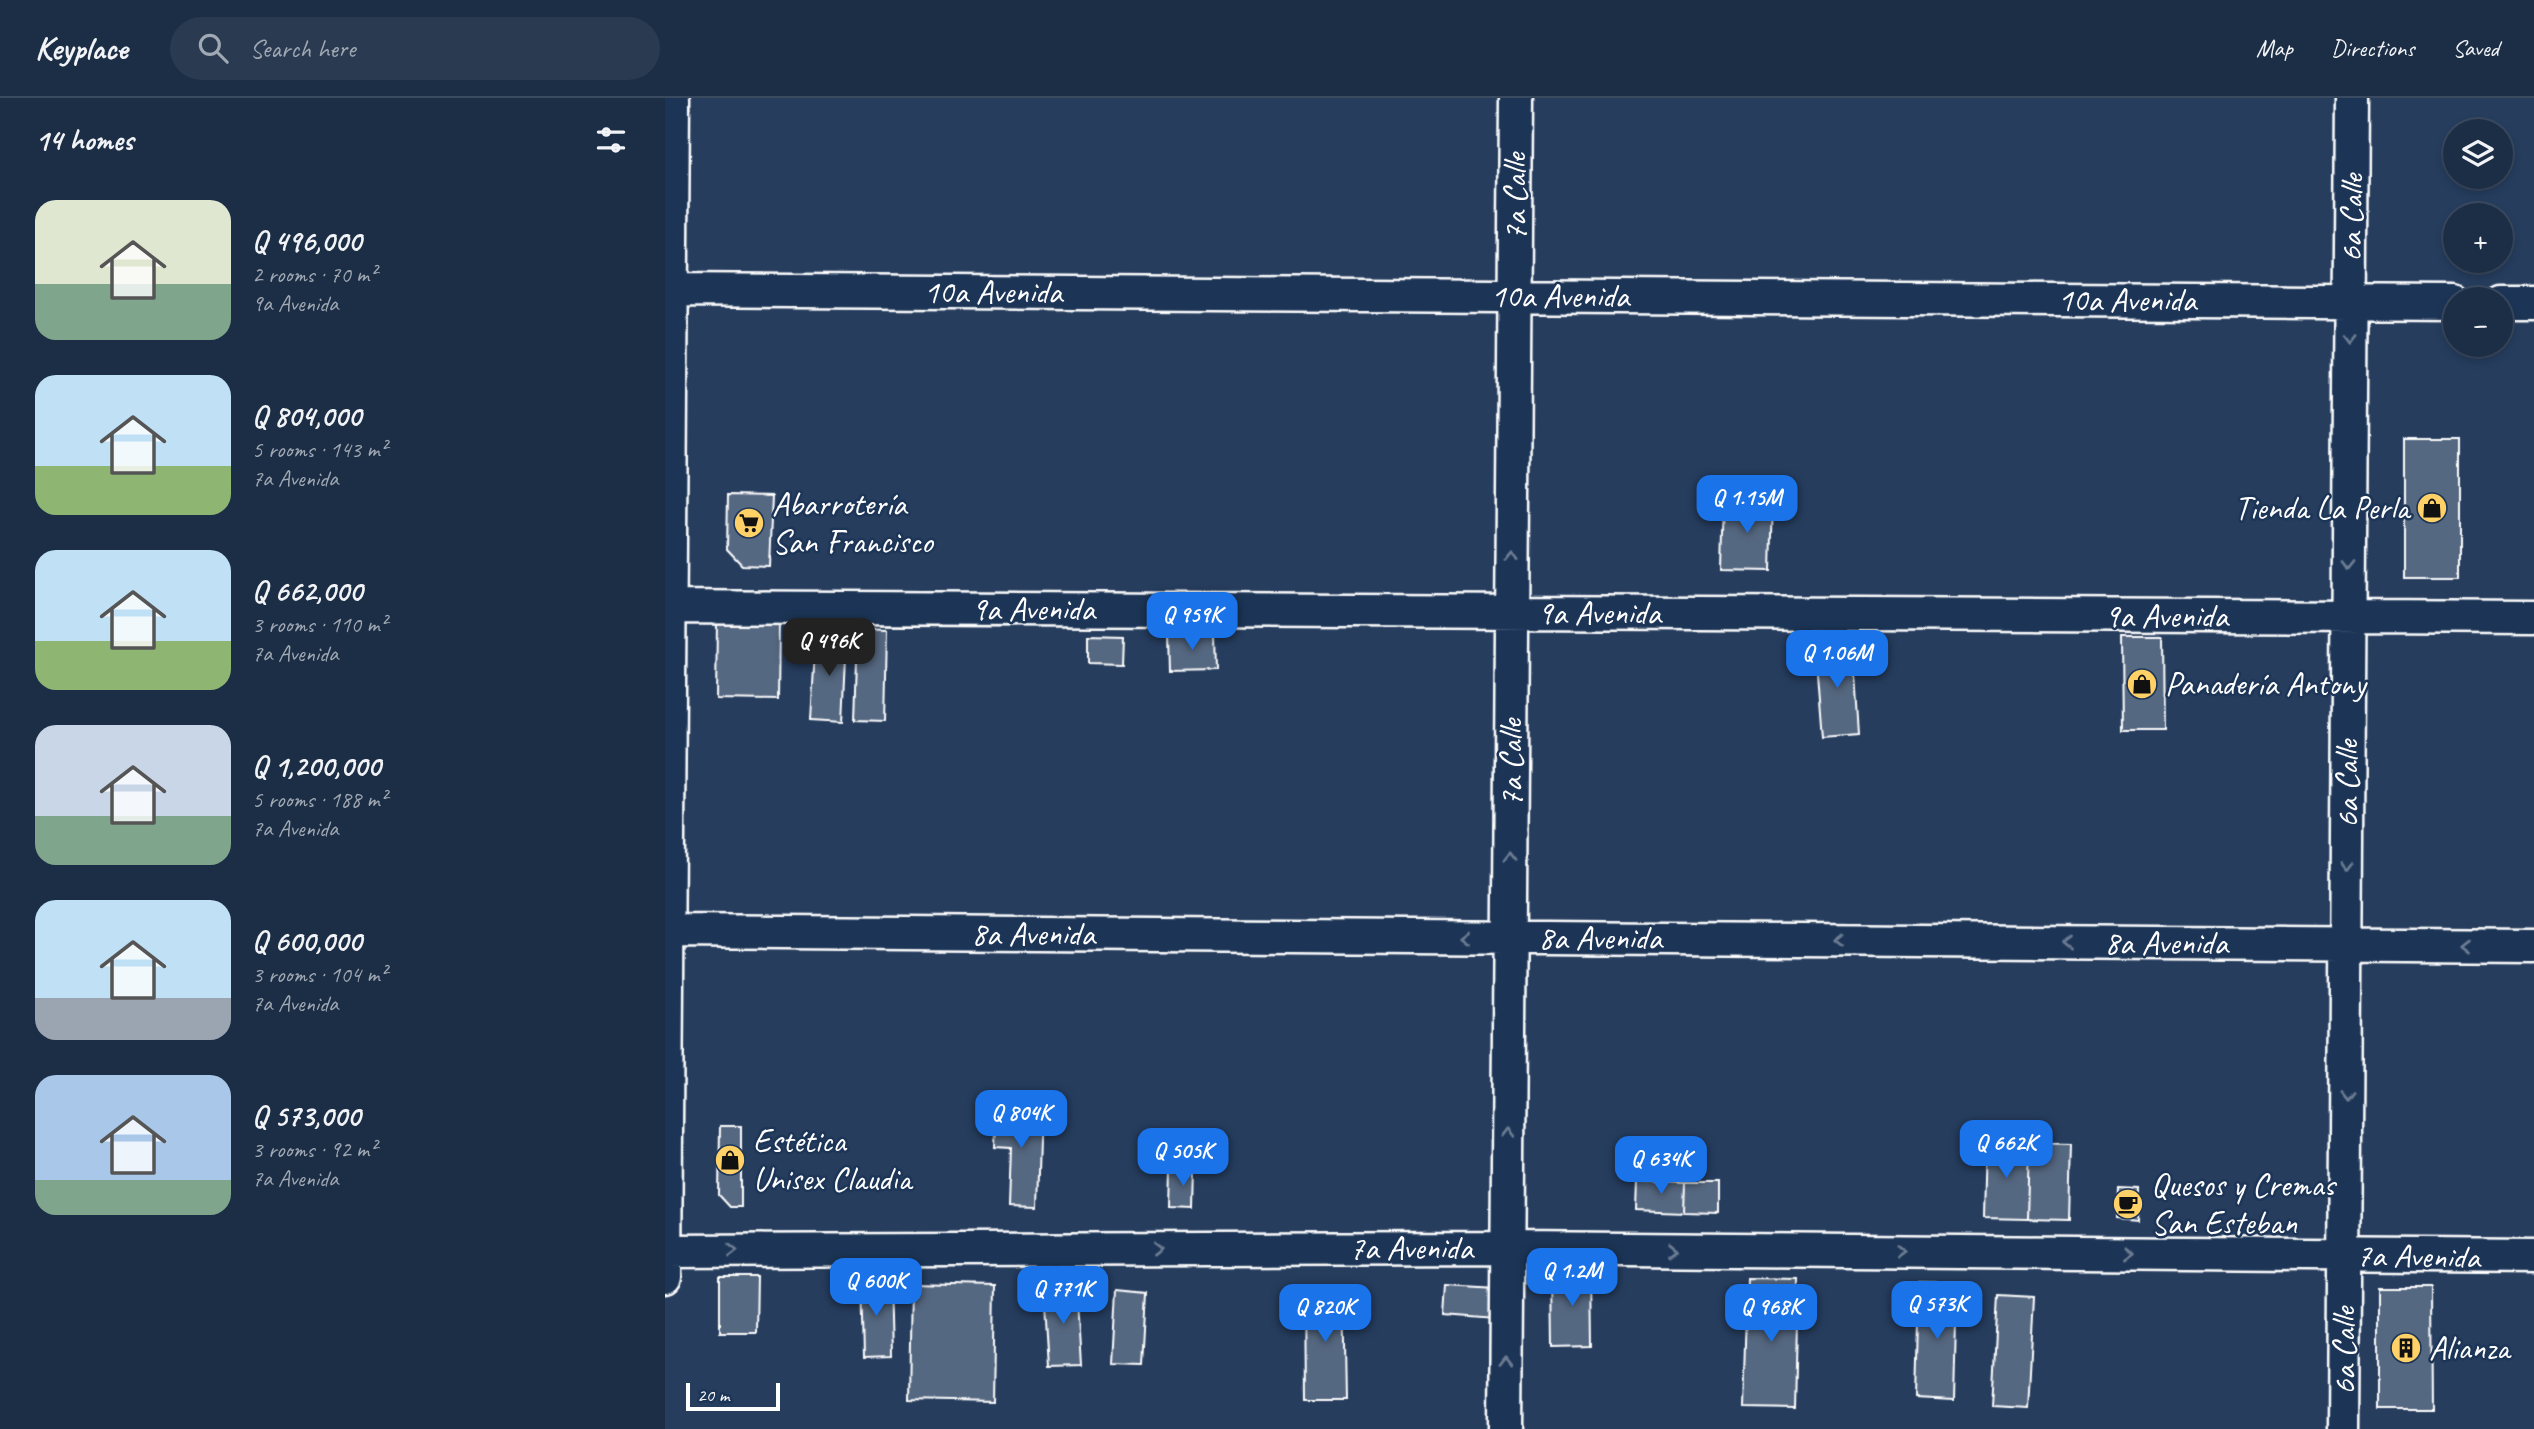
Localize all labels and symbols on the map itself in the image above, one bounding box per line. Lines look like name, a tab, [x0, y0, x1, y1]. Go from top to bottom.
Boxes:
street label: 7a Calle	[1494, 151, 1536, 241]
street label: 6a Calle	[2329, 171, 2373, 262]
street label: 10a Avenida	[924, 271, 1065, 313]
street label: 10a Avenida	[1491, 275, 1632, 317]
street label: 10a Avenida	[2058, 279, 2199, 321]
one-way arrow	[2342, 333, 2358, 343]
pin: Q 1.15M	[1682, 476, 1812, 535]
place label: Abarrotería San Francisco	[772, 483, 935, 563]
place label: Tienda La Perla	[2235, 487, 2411, 529]
shop icon: Tienda La Perla	[2415, 491, 2449, 525]
supermarket icon: Abarrotería San Francisco	[732, 506, 766, 540]
one-way arrow	[1505, 550, 1520, 561]
one-way arrow	[2341, 560, 2357, 571]
street label: 9a Avenida	[971, 588, 1097, 630]
pin: Q 959K	[1135, 592, 1249, 652]
street label: 9a Avenida	[1537, 592, 1663, 634]
street label: 9a Avenida	[2104, 595, 2230, 637]
pin: Q 496K	[772, 618, 886, 678]
pin: Q 1.06M	[1772, 630, 1902, 690]
place label: Panadería Antony	[2165, 663, 2368, 705]
shop icon: Panadería Antony	[2125, 667, 2159, 701]
street label: 7a Calle	[1490, 717, 1532, 807]
street label: 6a Calle	[2326, 738, 2368, 828]
one-way arrow	[1502, 851, 1518, 862]
one-way arrow	[2339, 861, 2355, 872]
street label: 8a Avenida	[971, 913, 1097, 955]
street label: 8a Avenida	[1538, 917, 1664, 959]
street label: 8a Avenida	[2104, 922, 2230, 964]
one-way arrow	[1459, 929, 1470, 945]
one-way arrow	[1834, 932, 1844, 948]
one-way arrow	[2061, 934, 2072, 950]
one-way arrow	[2460, 937, 2471, 953]
one-way arrow	[2338, 1088, 2353, 1099]
pin: Q 804K	[964, 1090, 1078, 1150]
place label: Estética Unisex Claudia	[753, 1120, 913, 1200]
pin: Q 662K	[1949, 1121, 2063, 1180]
pin: Q 505K	[1126, 1128, 1240, 1188]
one-way arrow	[1500, 1128, 1516, 1138]
pin: Q 634K	[1604, 1136, 1718, 1196]
shop icon: Estética Unisex Claudia	[713, 1143, 747, 1177]
place label: Quesos y Cremas San Esteban	[2151, 1164, 2337, 1244]
cafe icon: Quesos y Cremas San Esteban	[2111, 1187, 2145, 1221]
street label: 7a Avenida	[1349, 1227, 1475, 1269]
street label: 7a Avenida	[2356, 1234, 2483, 1278]
one-way arrow	[1152, 1241, 1163, 1257]
one-way arrow	[1669, 1241, 1679, 1257]
one-way arrow	[729, 1242, 739, 1258]
one-way arrow	[1896, 1243, 1907, 1259]
one-way arrow	[2124, 1245, 2134, 1261]
pin: Q 1.2M	[1515, 1248, 1629, 1308]
pin: Q 600K	[819, 1258, 933, 1318]
pin: Q 771K	[1006, 1266, 1120, 1326]
pin: Q 573K	[1880, 1282, 1994, 1341]
pin: Q 820K	[1268, 1284, 1382, 1344]
pin: Q 968K	[1714, 1284, 1828, 1344]
street label: 6a Calle	[2323, 1305, 2365, 1395]
place label: Alianza	[2429, 1327, 2512, 1369]
building icon: Alianza	[2389, 1331, 2423, 1365]
one-way arrow	[1499, 1355, 1514, 1366]
scale bar	[686, 1380, 781, 1412]

